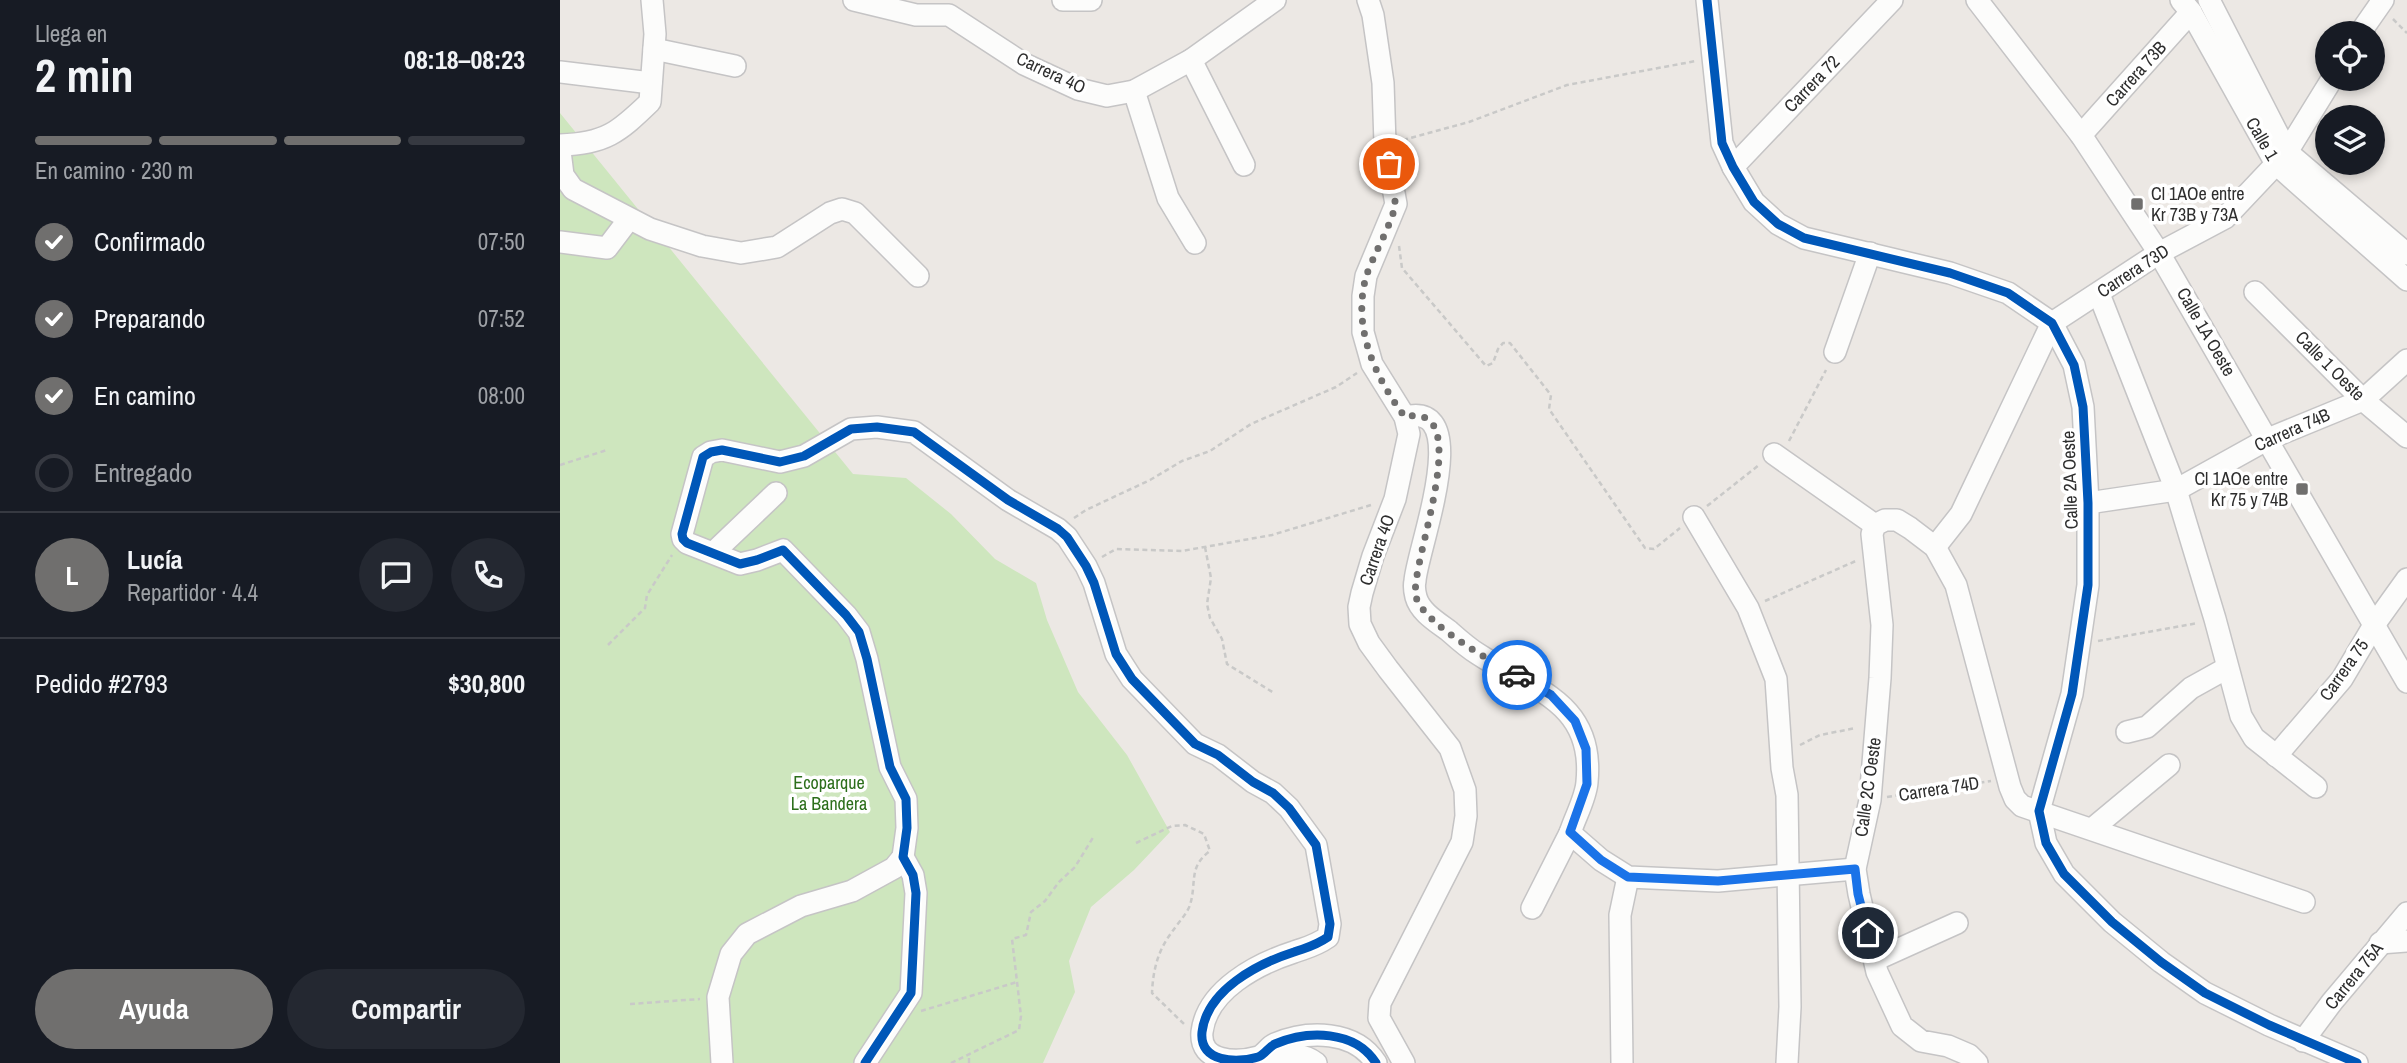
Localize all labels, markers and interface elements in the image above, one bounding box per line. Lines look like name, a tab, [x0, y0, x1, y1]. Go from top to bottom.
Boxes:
text: Llega en	[35, 18, 107, 49]
map controls	[2315, 21, 2385, 175]
button: locate	[2315, 21, 2385, 91]
street label: Carrera 73B	[2099, 35, 2172, 112]
text: 08:18–08:23	[404, 42, 525, 77]
text: 2 min	[35, 44, 134, 106]
street label: Carrera 4O	[1012, 46, 1090, 99]
street label: Carrera 72	[1778, 50, 1845, 118]
button: layers	[2315, 105, 2385, 175]
street label: Calle 1	[2240, 113, 2285, 166]
pin	[1359, 134, 1419, 194]
icon: bag	[1370, 145, 1408, 183]
text: En camino · 230 m	[35, 155, 193, 186]
place label: Cl 1AOe entre Kr 73B y 73A	[2151, 181, 2245, 227]
marker: Cl 1AOe entre Kr 73B y 73A	[2129, 196, 2145, 212]
icon: check	[35, 223, 73, 261]
text: Confirmado	[94, 224, 205, 259]
text: 07:50	[478, 226, 525, 257]
street label: Carrera 73D	[2092, 238, 2174, 303]
street label: Calle 1A Oeste	[2171, 283, 2242, 381]
icon: check	[35, 300, 73, 338]
text: Preparando	[94, 301, 205, 336]
text: 07:52	[478, 303, 525, 334]
street label: Calle 1 Oeste	[2290, 325, 2371, 406]
icon: check	[35, 377, 73, 415]
text: En camino	[94, 378, 196, 413]
text: 08:00	[478, 380, 525, 411]
street label: Carrera 74B	[2250, 402, 2334, 457]
street label: Calle 2A Oeste	[2055, 430, 2084, 530]
text: Entregado	[94, 455, 192, 490]
place label: Cl 1AOe entre Kr 75 y 74B	[2194, 466, 2288, 512]
marker: Cl 1AOe entre Kr 75 y 74B	[2294, 481, 2310, 497]
street label: Carrera 4O	[1353, 511, 1400, 589]
button: chat	[359, 538, 433, 612]
button: phone	[451, 538, 525, 612]
text: Lucía	[127, 542, 183, 577]
text: L	[65, 558, 79, 593]
text: Repartidor · 4.4	[127, 577, 258, 608]
street label: Carrera 75	[2313, 634, 2374, 706]
courier	[1482, 640, 1552, 710]
icon: car	[1498, 656, 1536, 694]
text: Pedido #2793	[35, 666, 168, 701]
text: $30,800	[448, 666, 525, 701]
street label: Calle 2C Oeste	[1848, 736, 1887, 838]
park label: Ecoparque La Bandera	[791, 770, 867, 816]
street label: Carrera 74D	[1897, 770, 1981, 807]
pin	[1838, 903, 1898, 963]
icon: home	[1849, 914, 1887, 952]
street label: Carrera 75A	[2319, 936, 2389, 1015]
button: Ayuda	[35, 969, 273, 1049]
button: Compartir	[287, 969, 525, 1049]

